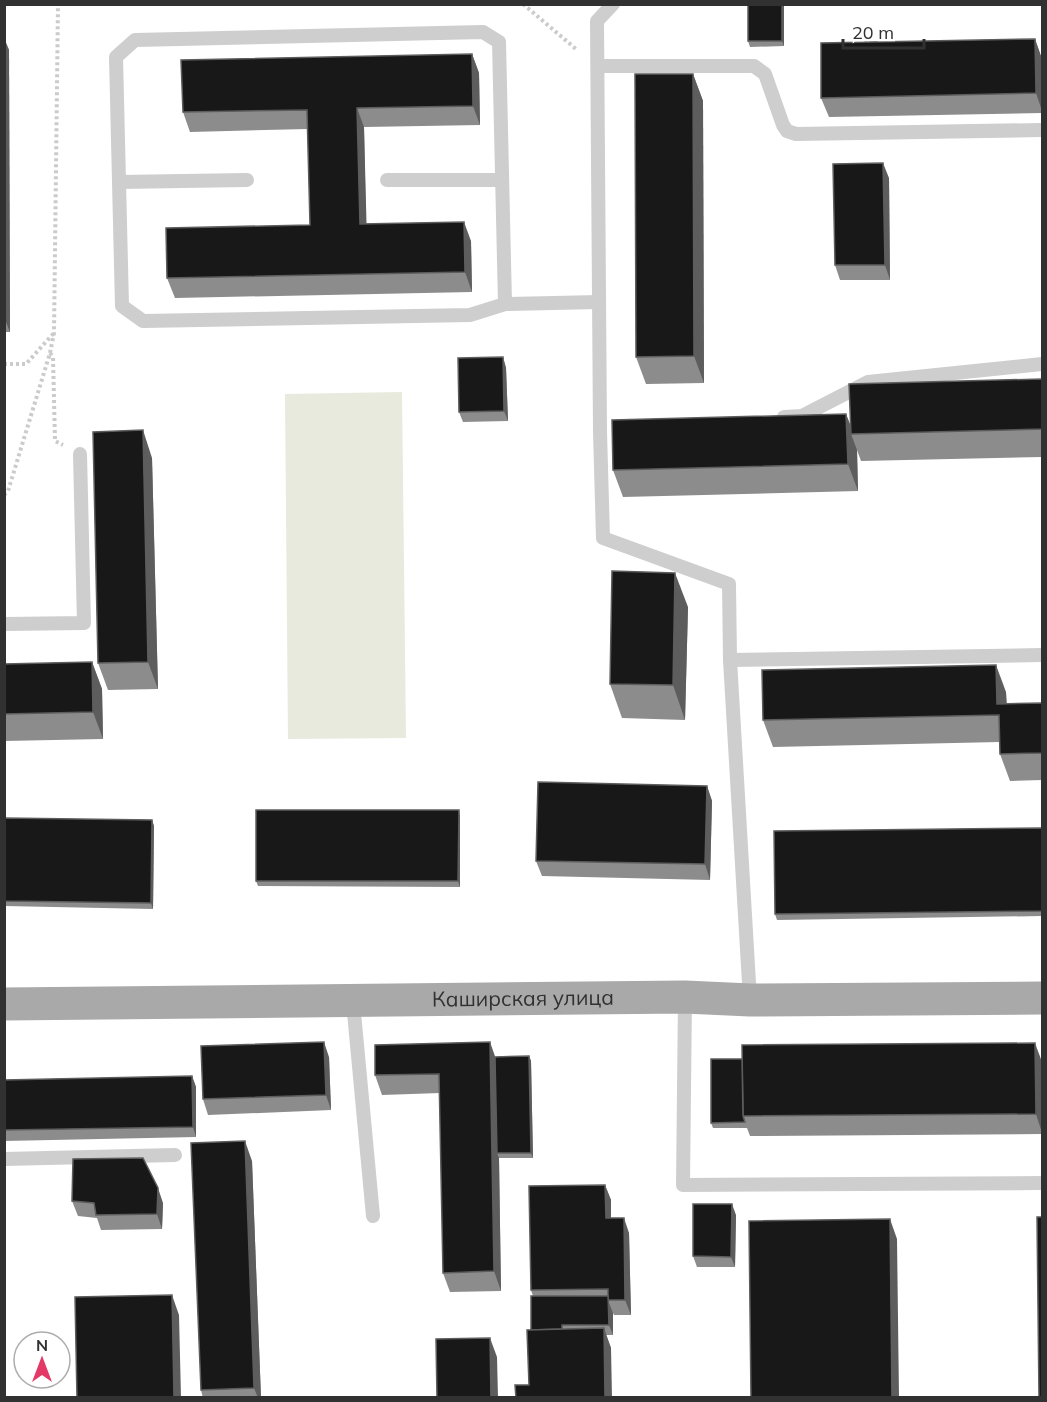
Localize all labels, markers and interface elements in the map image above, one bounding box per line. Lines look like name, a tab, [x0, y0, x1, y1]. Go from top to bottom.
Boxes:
scale bar	[843, 12, 924, 50]
text: 20 m	[852, 21, 894, 44]
street label: Каширская улица	[432, 984, 614, 1012]
north arrow	[12, 1330, 72, 1390]
text: N	[36, 1335, 48, 1355]

